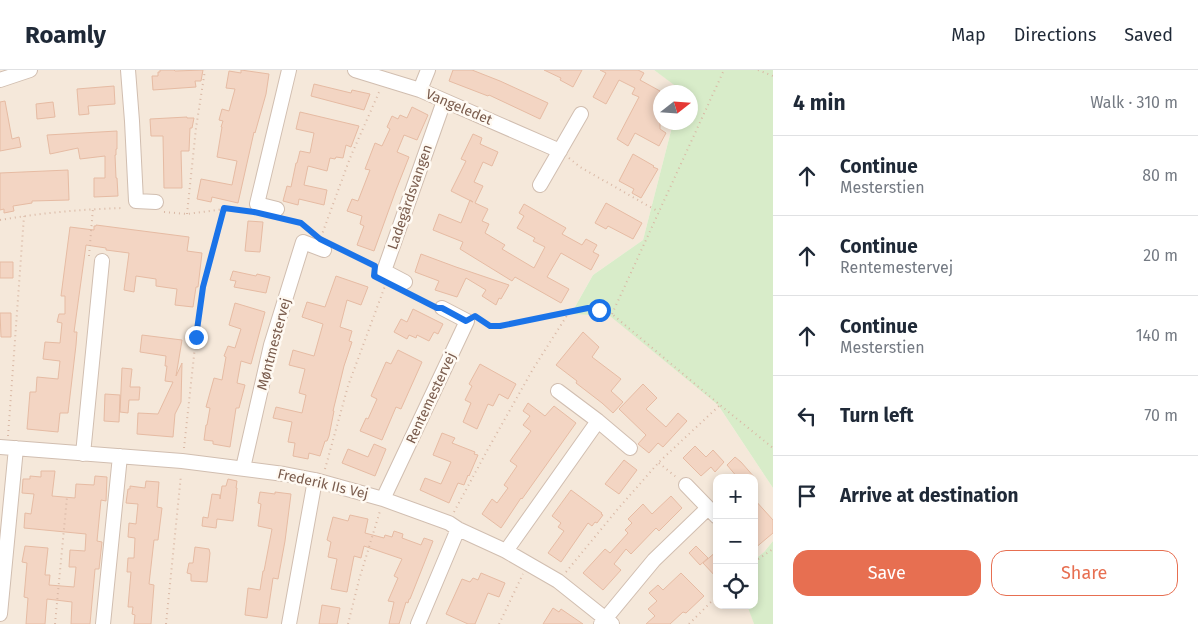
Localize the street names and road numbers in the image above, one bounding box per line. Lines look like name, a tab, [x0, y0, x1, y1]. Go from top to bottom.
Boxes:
street label: Vangeledet	[423, 85, 496, 129]
street label: Ladegårdsvangen	[384, 142, 436, 252]
street label: Møntmestervej	[254, 296, 294, 392]
street label: Rentemestervej	[402, 350, 460, 446]
street label: Frederik IIs Vej	[276, 465, 370, 503]

